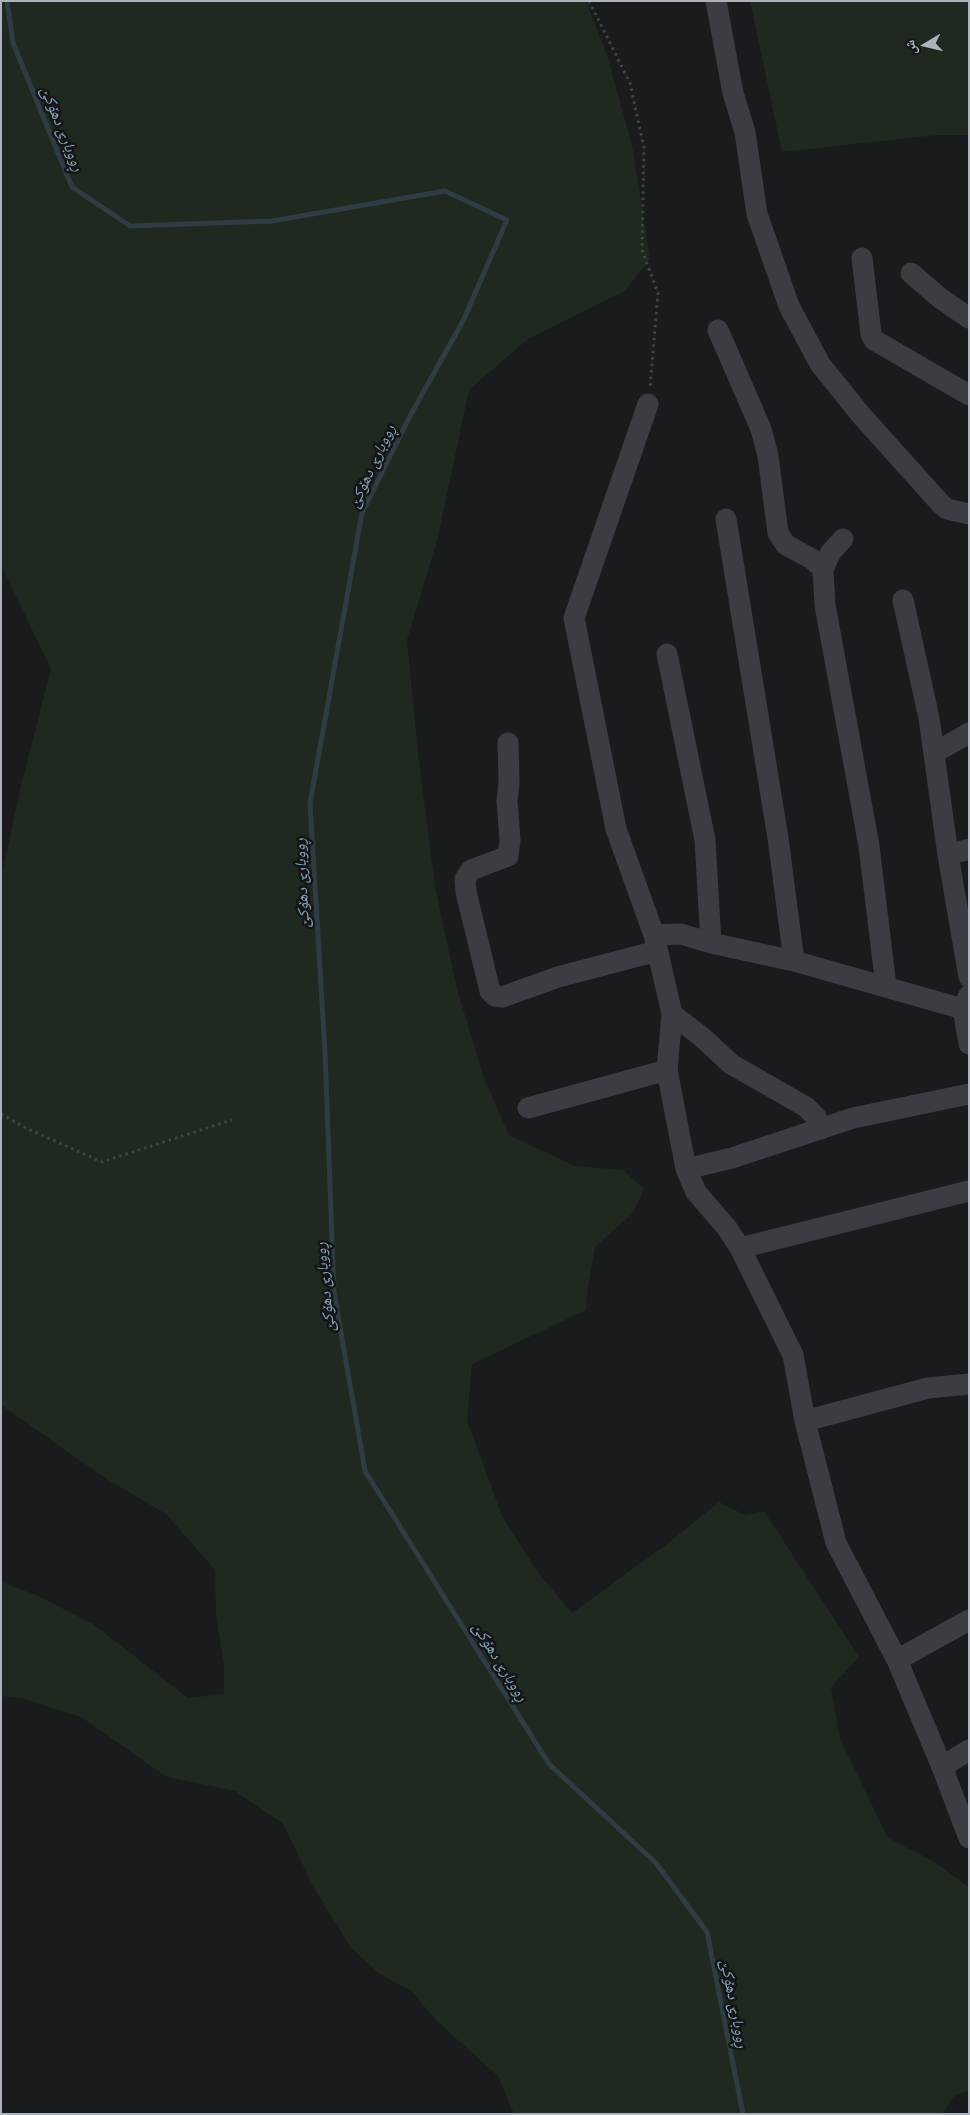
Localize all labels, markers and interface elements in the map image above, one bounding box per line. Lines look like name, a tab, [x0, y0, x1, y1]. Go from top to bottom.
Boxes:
north arrow	[900, 20, 950, 70]
text: ش	[900, 39, 920, 56]
water label: ڕووبارێ دهۆكێ	[36, 84, 88, 174]
water label: ڕووبارێ دهۆكێ	[344, 421, 400, 511]
water label: ڕووبارێ دهۆكێ	[290, 838, 314, 928]
water label: ڕووبارێ دهۆكێ	[311, 1241, 339, 1333]
water label: ڕووبارێ دهۆكێ	[468, 1619, 532, 1705]
water label: ڕووبارێ دهۆكێ	[716, 1958, 752, 2050]

